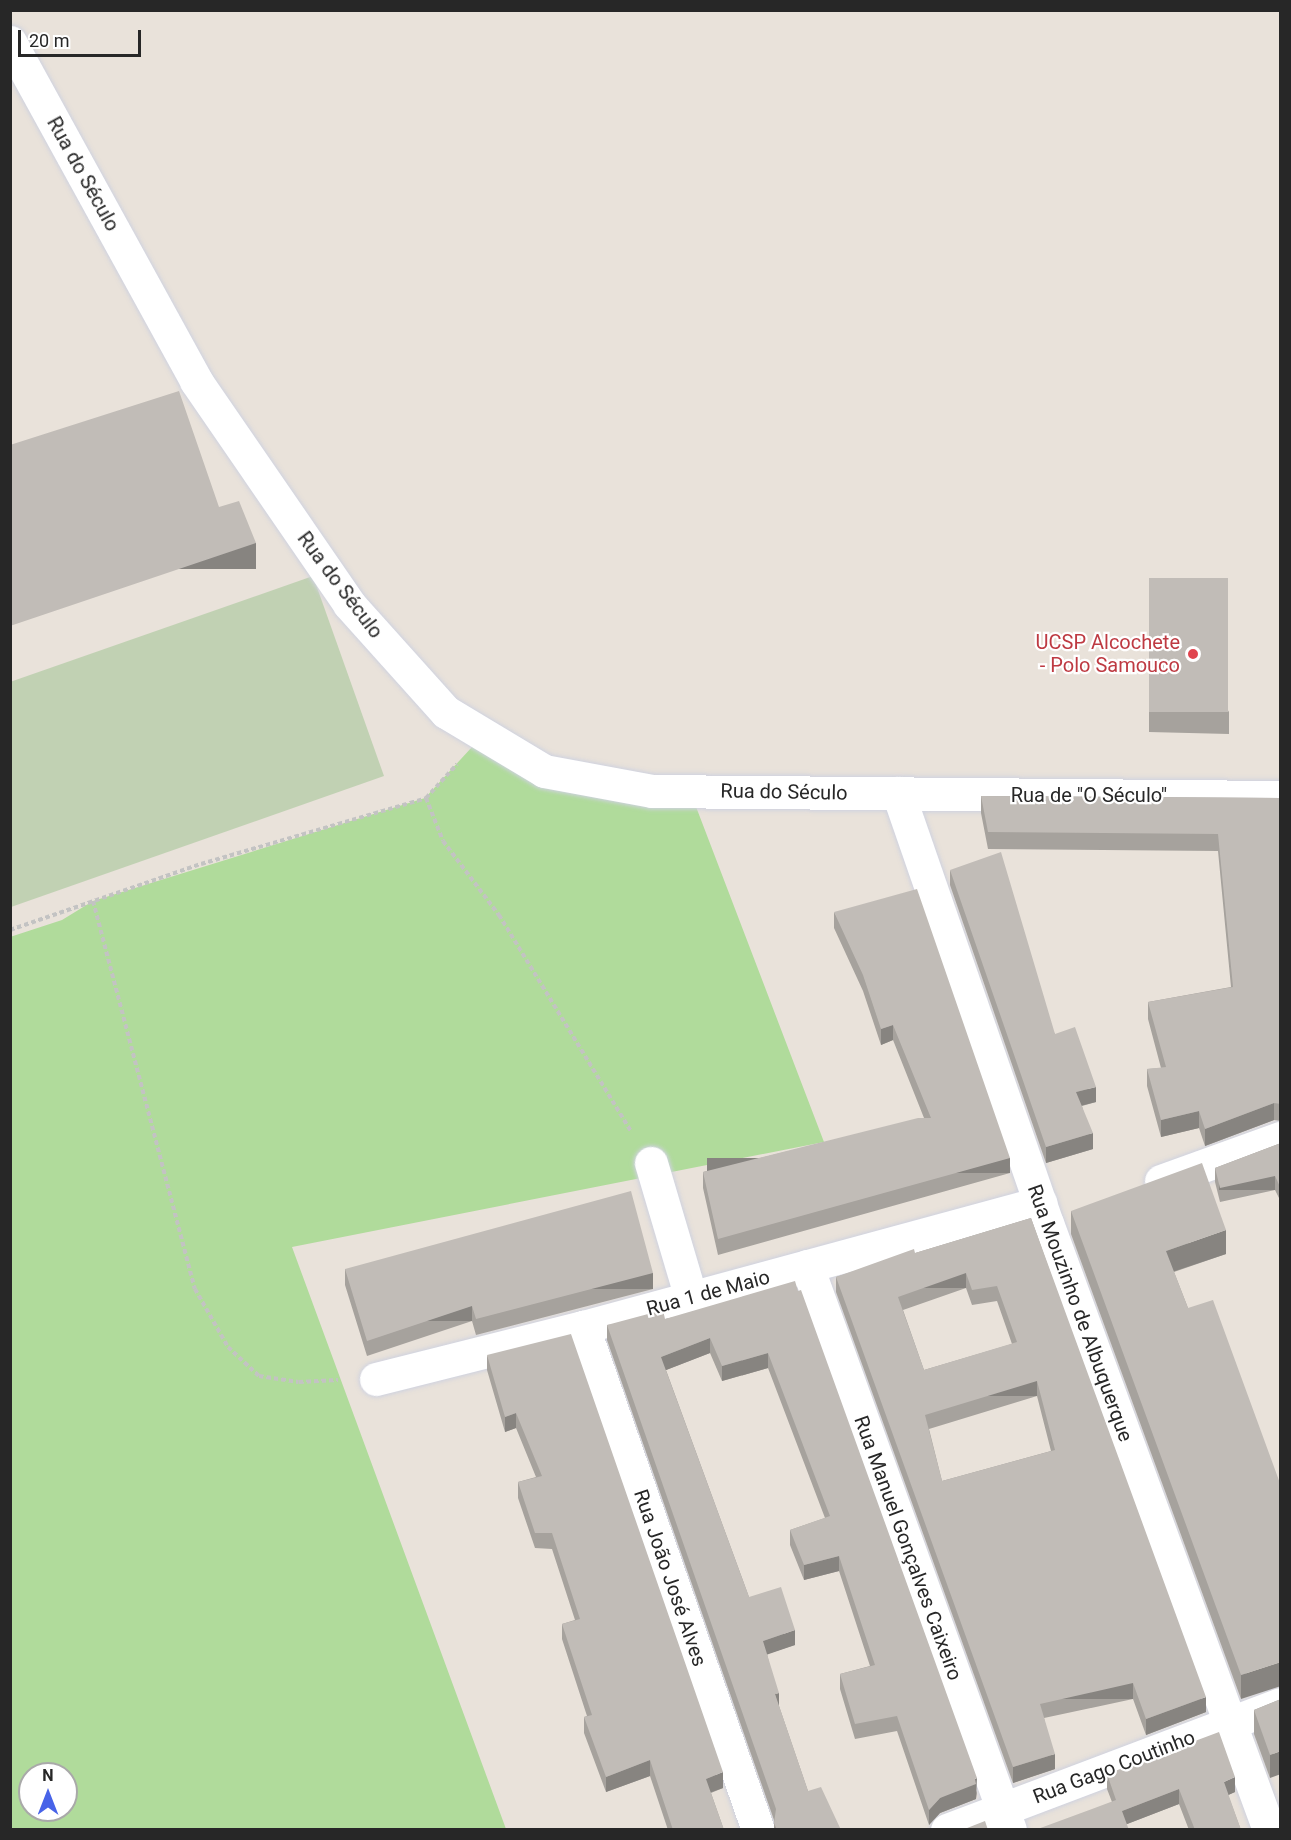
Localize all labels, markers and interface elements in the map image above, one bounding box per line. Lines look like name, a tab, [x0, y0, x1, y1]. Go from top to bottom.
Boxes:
scale bar	[21, 18, 144, 56]
text: 20 m	[29, 30, 69, 51]
street label: Rua do Século	[42, 113, 124, 235]
street label: Rua do Século	[292, 527, 388, 643]
place label: UCSP Alcochete - Polo Samouco	[1036, 630, 1180, 677]
marker: UCSP Alcochete - Polo Samouco	[1184, 645, 1202, 663]
street label: Rua do Século	[720, 779, 848, 805]
street label: Rua de "O Século"	[1011, 783, 1167, 807]
street label: Rua Mouzinho de Albuquerque	[1022, 1181, 1138, 1445]
street label: Rua 1 de Maio	[644, 1265, 772, 1321]
street label: Rua Manuel Gonçalves Caixeiro	[849, 1412, 967, 1684]
street label: Rua João José Alves	[628, 1486, 712, 1670]
street label: Rua Gago Coutinho	[1030, 1725, 1198, 1809]
north arrow	[18, 1762, 78, 1822]
text: N	[42, 1766, 54, 1785]

